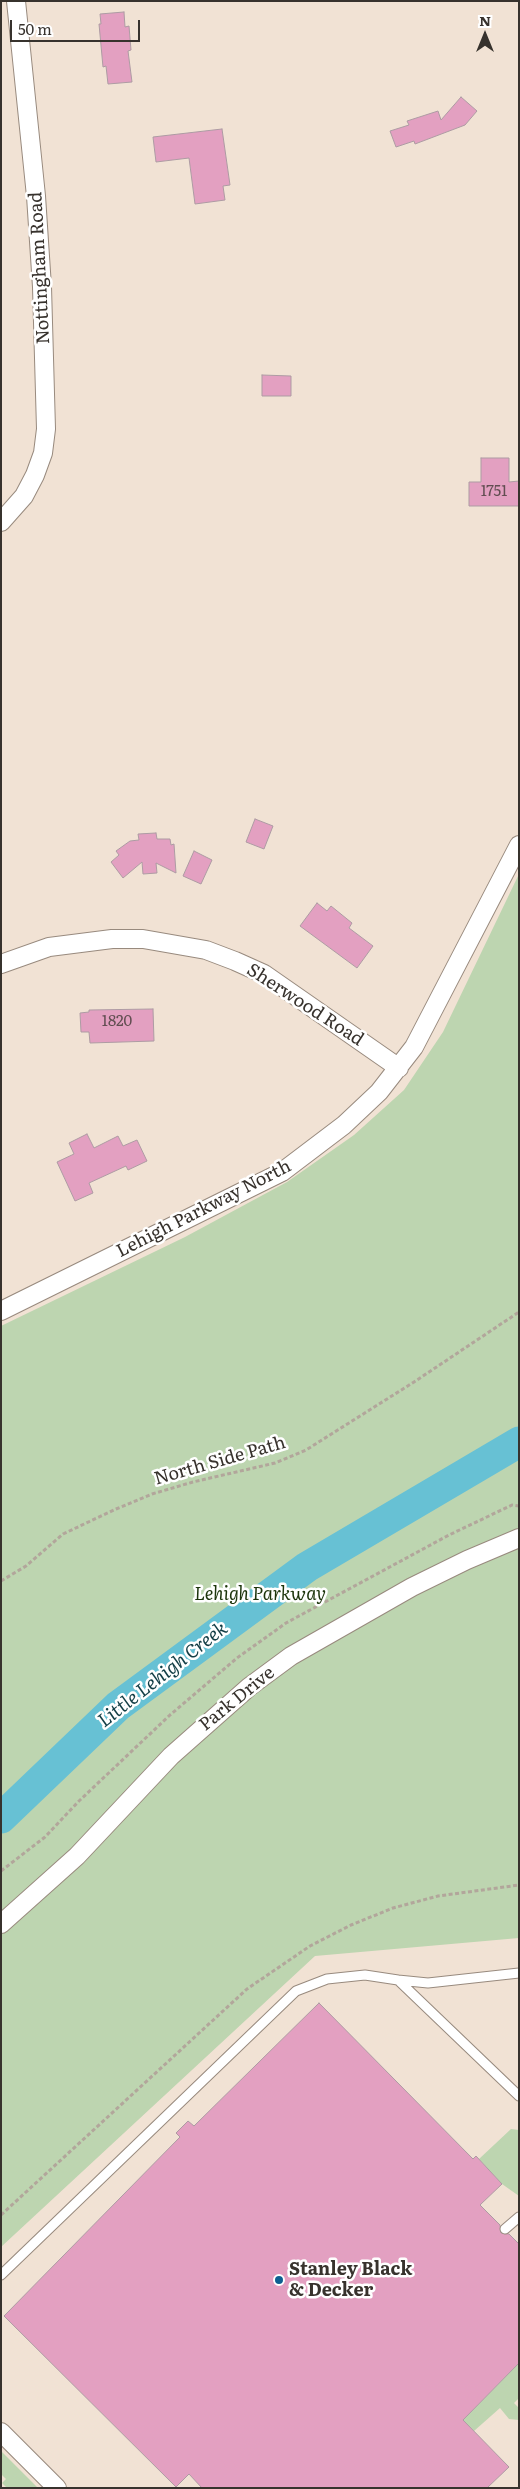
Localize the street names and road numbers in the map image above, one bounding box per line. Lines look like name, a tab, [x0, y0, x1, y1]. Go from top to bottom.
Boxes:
street label: Nottingham Road	[25, 191, 55, 345]
street label: Sherwood Road	[243, 959, 367, 1051]
street label: Lehigh Parkway North	[113, 1156, 295, 1262]
street label: North Side Path	[152, 1432, 288, 1490]
street label: Park Drive	[195, 1662, 279, 1736]

